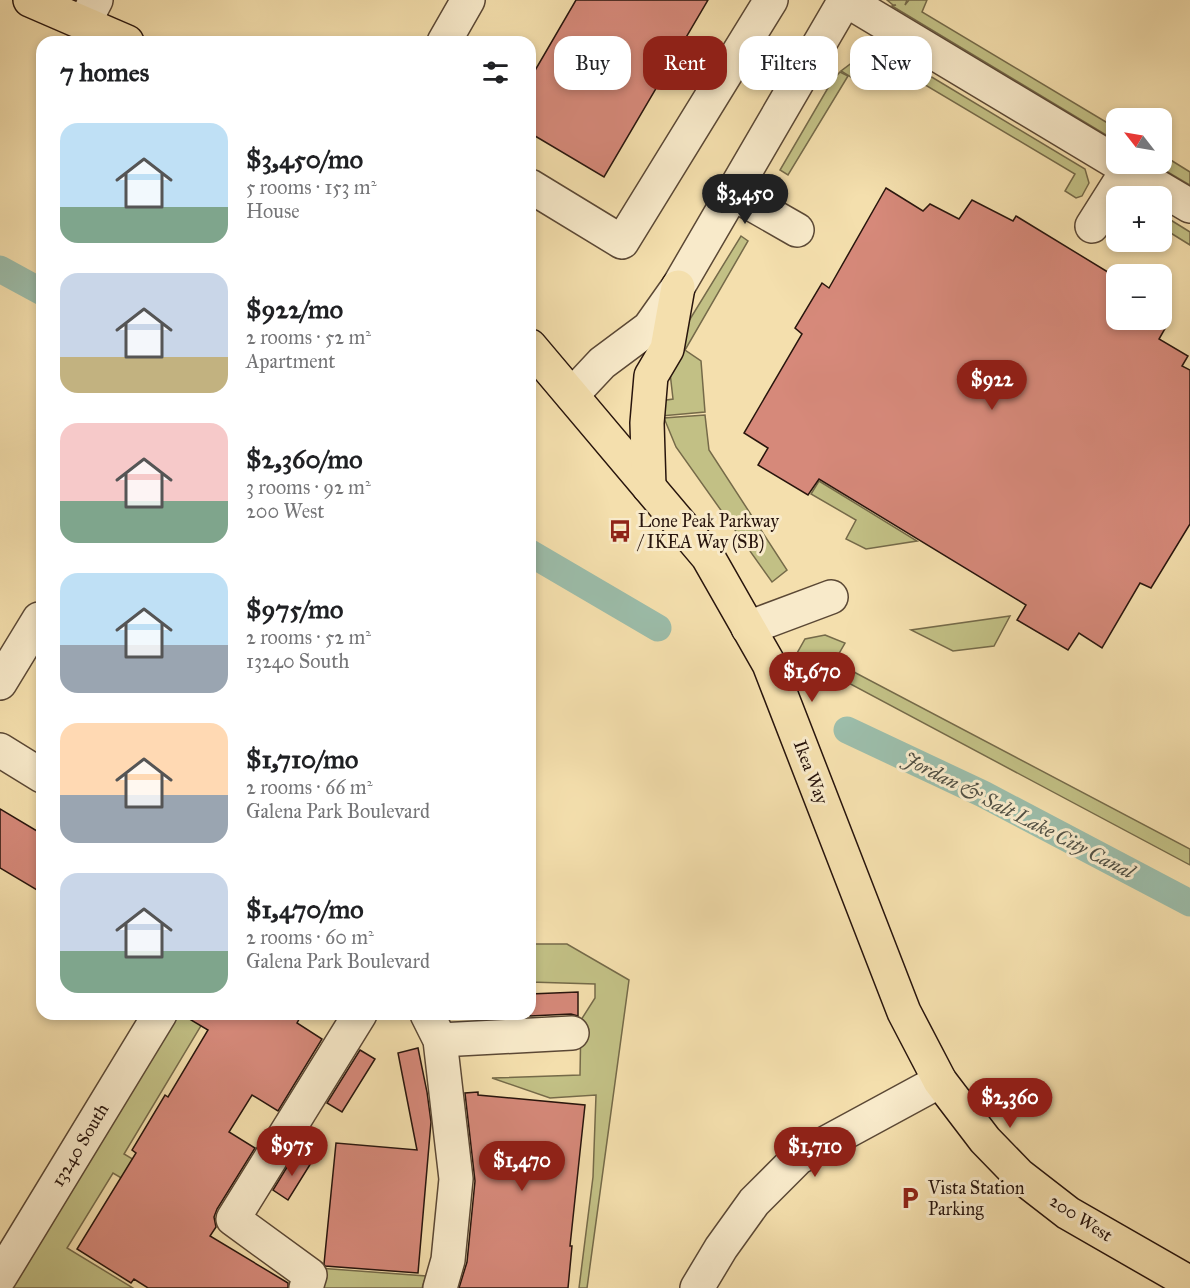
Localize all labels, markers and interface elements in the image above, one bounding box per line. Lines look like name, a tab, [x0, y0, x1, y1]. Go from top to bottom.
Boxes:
chip: Buy	[554, 36, 631, 90]
chip: Rent	[643, 36, 727, 90]
chip: Filters	[739, 36, 838, 90]
chip: New	[850, 36, 932, 90]
text: 7 homes	[60, 56, 149, 88]
icon: filters	[479, 56, 512, 89]
north arrow	[1106, 108, 1172, 174]
map controls	[1106, 108, 1172, 330]
text: $3,450/mo	[246, 143, 363, 175]
icon: home	[108, 147, 180, 219]
pin: $3,450	[696, 174, 794, 225]
text: 5 rooms · 153 m²	[246, 175, 376, 199]
text: $3,450	[716, 181, 774, 205]
button: +	[1106, 186, 1172, 252]
text: House	[246, 199, 300, 223]
button: −	[1106, 264, 1172, 330]
text: $922/mo	[246, 293, 343, 325]
icon: home	[108, 297, 180, 369]
text: 2 rooms · 52 m²	[246, 325, 371, 349]
text: Apartment	[246, 349, 335, 373]
pin: $922	[956, 360, 1028, 411]
text: $922	[971, 367, 1013, 391]
text: $2,360/mo	[246, 443, 363, 475]
icon: home	[108, 447, 180, 519]
text: 3 rooms · 92 m²	[246, 475, 371, 499]
text: 200 West	[246, 499, 324, 523]
place label: Lone Peak Parkway / IKEA Way (SB)	[636, 510, 779, 554]
bus stop icon: Lone Peak Parkway / IKEA Way (SB)	[607, 518, 633, 544]
text: $975/mo	[246, 593, 343, 625]
icon: home	[108, 597, 180, 669]
text: 2 rooms · 52 m²	[246, 625, 371, 649]
text: 13240 South	[246, 649, 349, 673]
pin: $1,670	[763, 652, 861, 703]
text: $1,670	[783, 659, 841, 683]
street label: Ikea Way	[789, 737, 833, 808]
text: $1,710/mo	[246, 743, 358, 775]
water label: Jordan & Salt Lake City Canal	[899, 746, 1140, 884]
icon: home	[108, 747, 180, 819]
text: 2 rooms · 66 m²	[246, 775, 372, 799]
text: Galena Park Boulevard	[246, 799, 430, 823]
text: $1,470/mo	[246, 893, 364, 925]
icon: home	[108, 897, 180, 969]
text: 2 rooms · 60 m²	[246, 925, 374, 949]
text: Galena Park Boulevard	[246, 949, 430, 973]
pin: $2,360	[961, 1078, 1059, 1129]
text: $2,360	[981, 1085, 1039, 1109]
street label: 13240 South	[47, 1099, 113, 1191]
pin: $975	[256, 1126, 328, 1177]
pin: $1,710	[766, 1127, 864, 1178]
text: $975	[271, 1133, 313, 1157]
text: $1,710	[788, 1134, 842, 1158]
pin: $1,470	[473, 1141, 571, 1192]
text: $1,470	[493, 1148, 551, 1172]
place label: Vista Station Parking	[927, 1177, 1025, 1221]
parking icon: Vista Station Parking	[897, 1185, 923, 1211]
street label: 200 West	[1045, 1190, 1117, 1247]

